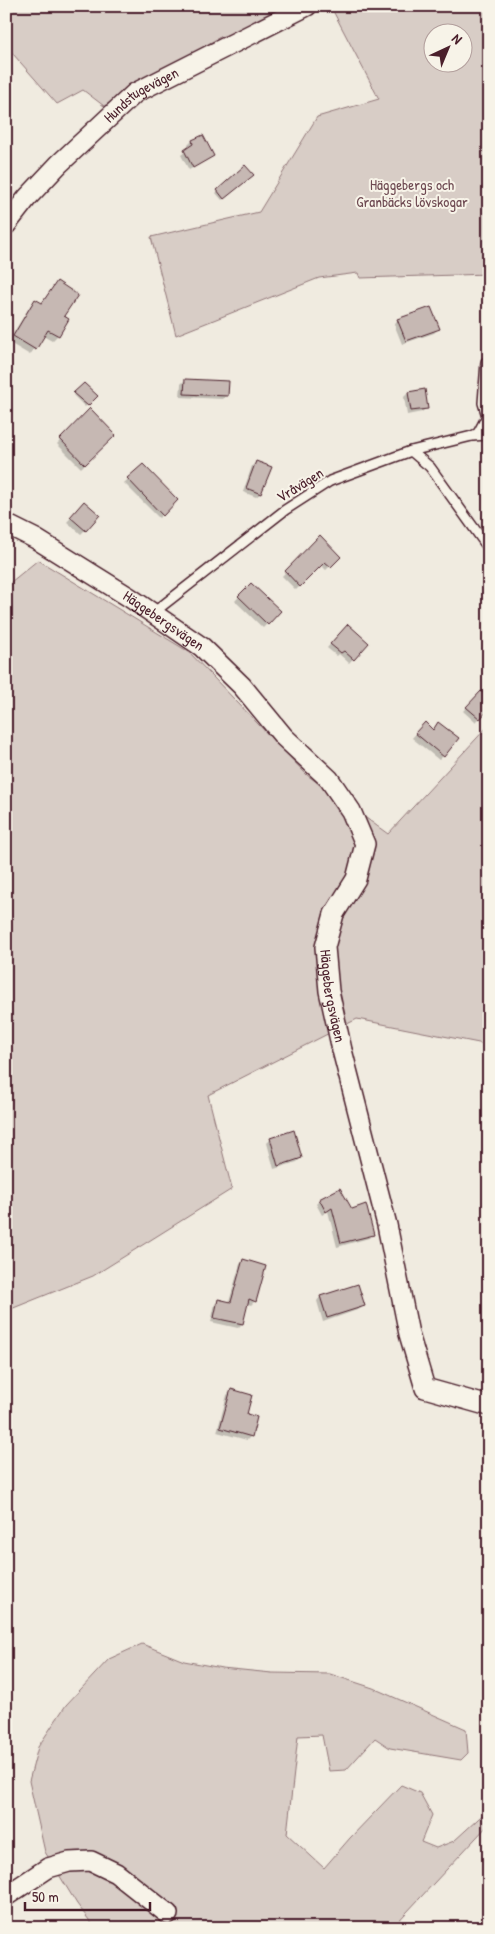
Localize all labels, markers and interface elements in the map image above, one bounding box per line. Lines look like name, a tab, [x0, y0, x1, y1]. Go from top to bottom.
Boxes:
north arrow	[422, 22, 472, 72]
text: N	[448, 29, 467, 48]
street label: Hundstugevägen	[99, 62, 182, 127]
park label: Häggebergs och Granbäcks lövskogar	[356, 174, 468, 212]
street label: Vråvägen	[272, 462, 327, 507]
street label: Häggebergsvägen	[119, 585, 209, 656]
street label: Häggebergsvägen	[315, 948, 351, 1045]
scale bar	[25, 1879, 150, 1911]
text: 50 m	[32, 1886, 59, 1907]

